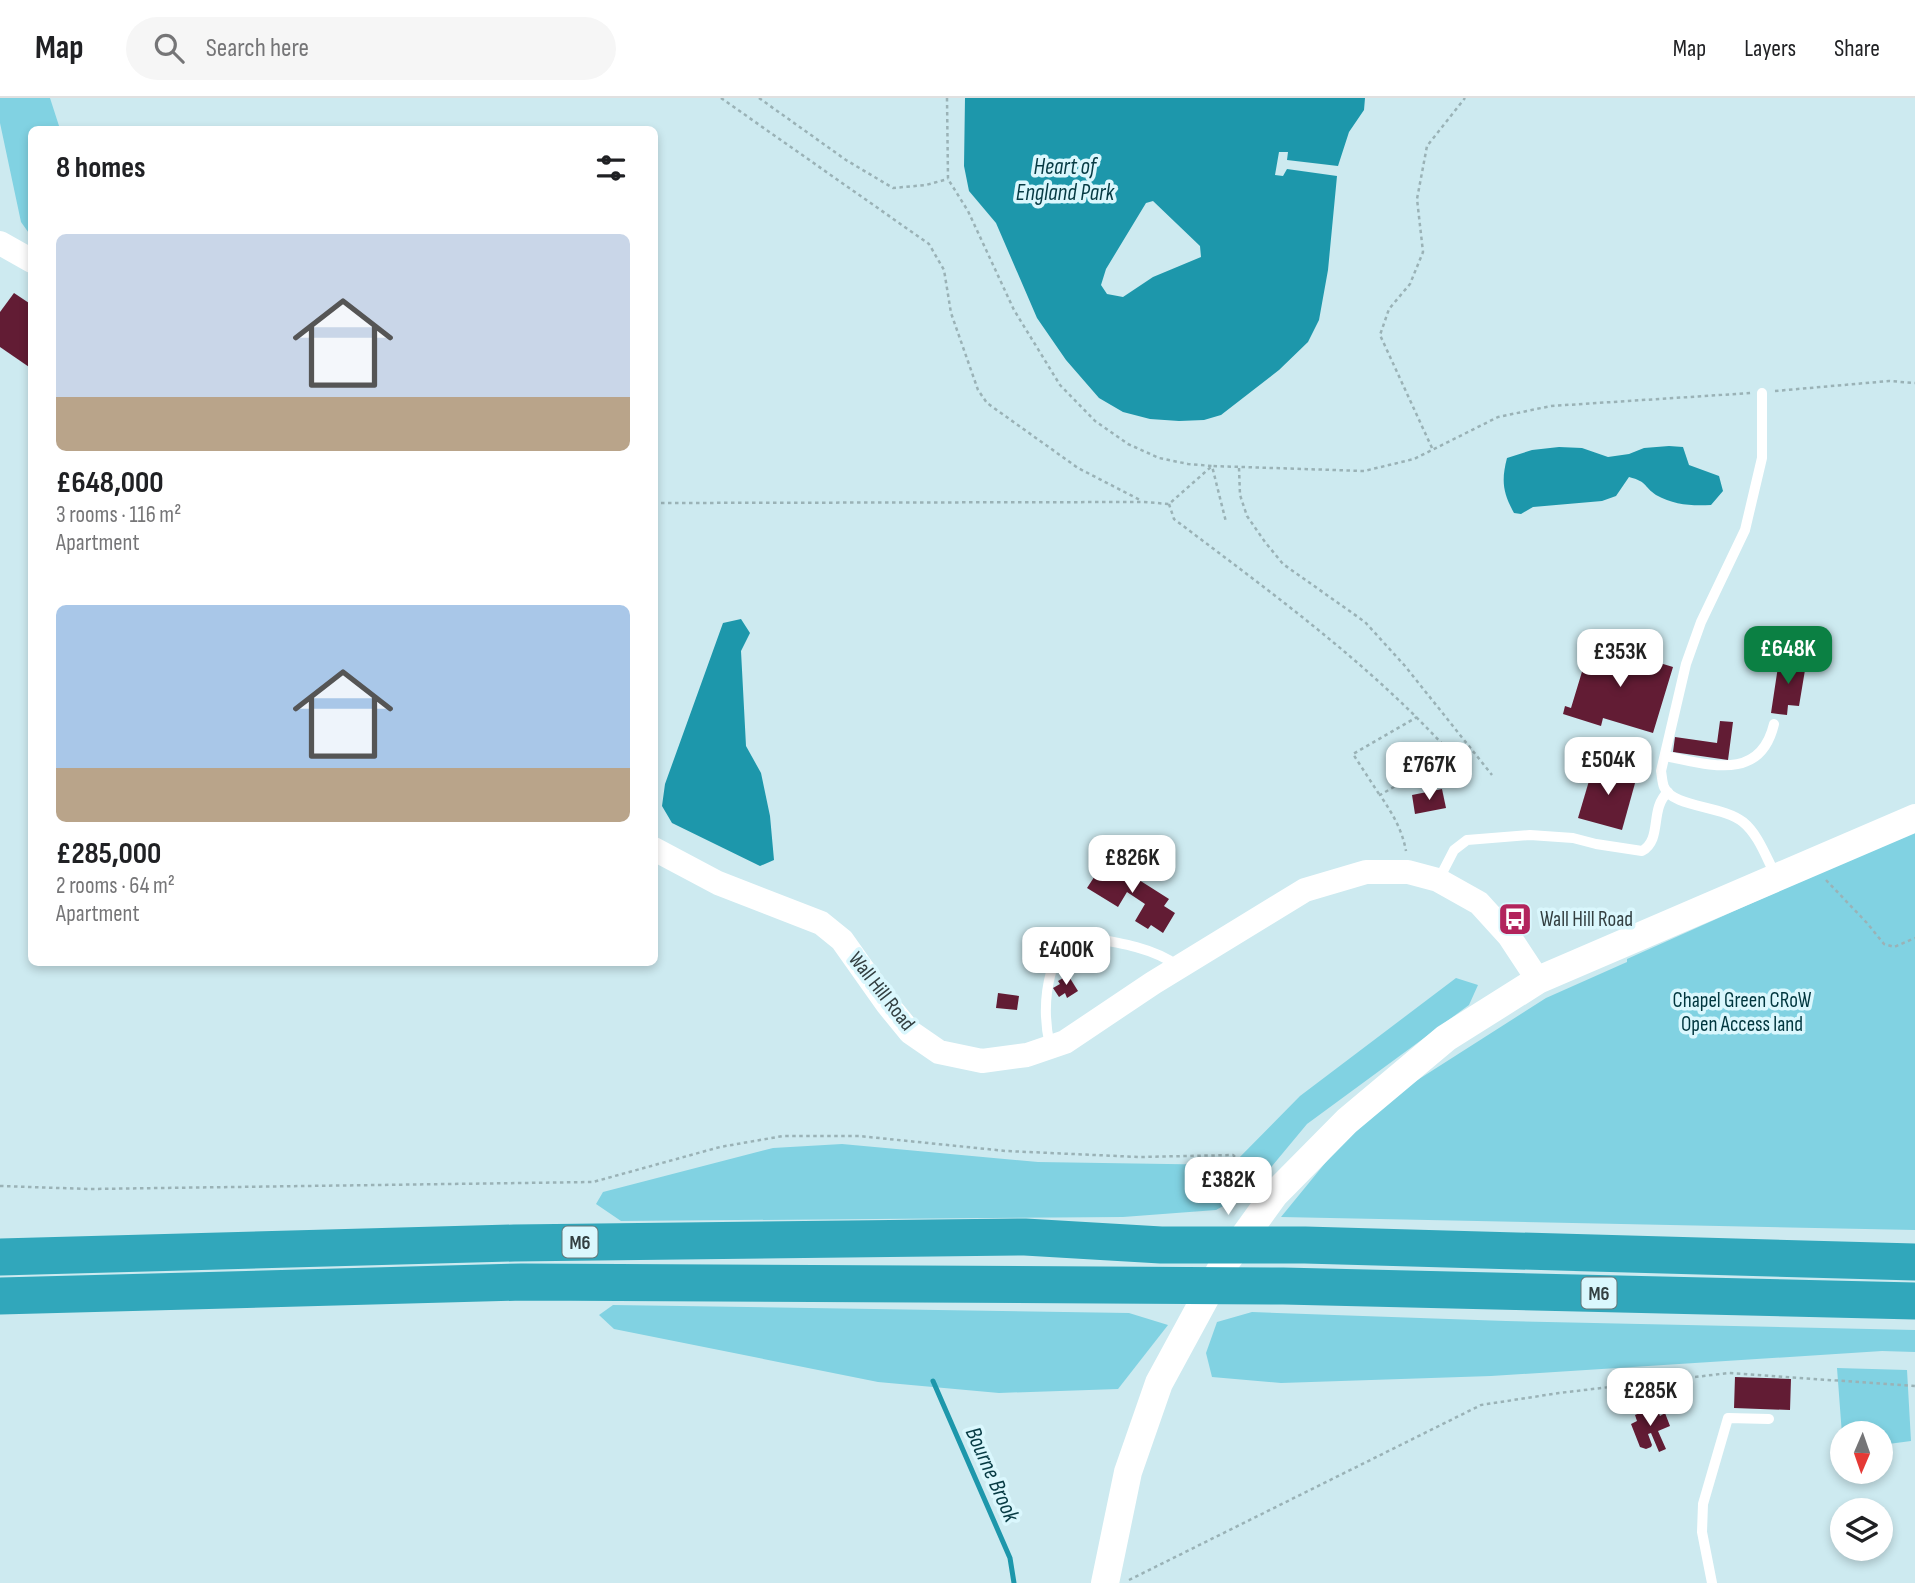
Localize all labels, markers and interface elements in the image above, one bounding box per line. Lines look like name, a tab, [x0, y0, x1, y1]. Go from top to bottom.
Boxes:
search box	[126, 17, 616, 80]
text: Map	[35, 28, 84, 68]
icon: search	[150, 29, 188, 67]
text: Search here	[206, 33, 309, 64]
text: Map	[1673, 34, 1706, 63]
text: Layers	[1744, 34, 1796, 63]
text: Share	[1834, 34, 1880, 63]
icon: filters	[592, 149, 630, 187]
text: 8 homes	[56, 150, 145, 186]
water label: Heart of England Park	[1016, 153, 1116, 207]
icon: home	[280, 280, 406, 406]
text: £648,000	[56, 465, 164, 501]
text: 3 rooms · 116 m²	[56, 501, 181, 529]
text: Apartment	[56, 529, 140, 557]
pin: £648K	[1739, 626, 1837, 686]
pin: £353K	[1571, 630, 1669, 689]
text: £648K	[1760, 635, 1816, 663]
text: £353K	[1593, 638, 1647, 666]
icon: home	[280, 651, 406, 777]
pin: £504K	[1559, 738, 1657, 797]
pin: £767K	[1380, 742, 1478, 802]
text: £504K	[1581, 746, 1635, 774]
text: £767K	[1402, 751, 1456, 779]
text: £285,000	[56, 836, 161, 872]
pin: £826K	[1083, 836, 1181, 895]
text: £826K	[1104, 844, 1160, 872]
text: 2 rooms · 64 m²	[56, 872, 175, 900]
text: Apartment	[56, 900, 140, 928]
bus stop icon: Wall Hill Road	[1496, 900, 1534, 938]
place label: Wall Hill Road	[1540, 907, 1633, 932]
pin: £400K	[1017, 928, 1115, 987]
text: £400K	[1038, 936, 1094, 964]
street label: Wall Hill Road	[843, 947, 920, 1036]
park label: Chapel Green CRoW Open Access land	[1672, 988, 1812, 1037]
pin: £382K	[1179, 1158, 1277, 1217]
text: £382K	[1201, 1166, 1255, 1194]
road number: M6	[562, 1226, 598, 1258]
road number: M6	[1582, 1278, 1616, 1308]
pin: £285K	[1601, 1368, 1699, 1428]
text: £285K	[1623, 1377, 1677, 1405]
north arrow	[1830, 1421, 1894, 1484]
map controls	[1830, 1421, 1893, 1561]
water label: Bourne Brook	[959, 1423, 1026, 1527]
button: layers	[1830, 1498, 1893, 1561]

